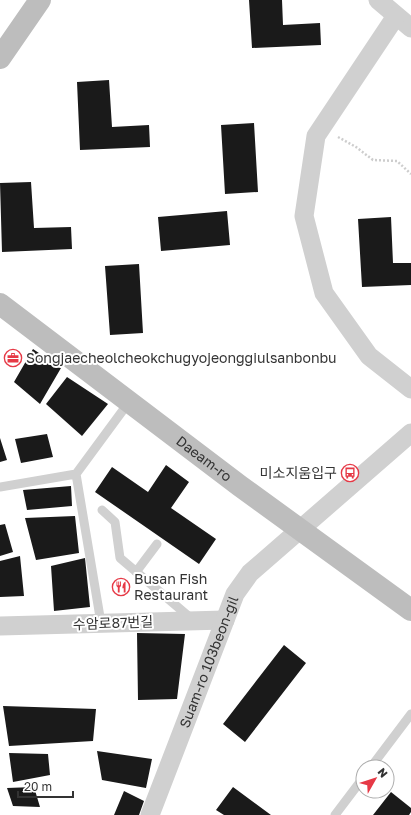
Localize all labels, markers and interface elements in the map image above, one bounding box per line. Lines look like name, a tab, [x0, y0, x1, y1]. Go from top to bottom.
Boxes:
office icon: Songjaecheolcheokchugyojeonggiulsanbonbu	[3, 348, 23, 368]
place label: Songjaecheolcheokchugyojeonggiulsanbonbu	[26, 349, 337, 366]
street label: Daeam-ro	[173, 432, 235, 485]
bus stop icon: 미소지움입구	[340, 463, 360, 483]
place label: 미소지움입구	[260, 464, 337, 481]
place label: Busan Fish Restaurant	[134, 570, 208, 603]
restaurant icon: Busan Fish Restaurant	[111, 577, 131, 597]
street label: Suam-ro 103beon-gil	[175, 593, 241, 730]
street label: 수암로87번길	[73, 613, 153, 632]
north arrow	[355, 759, 395, 799]
text: N	[375, 765, 391, 780]
scale bar	[18, 773, 73, 799]
text: 20 m	[24, 779, 52, 794]

